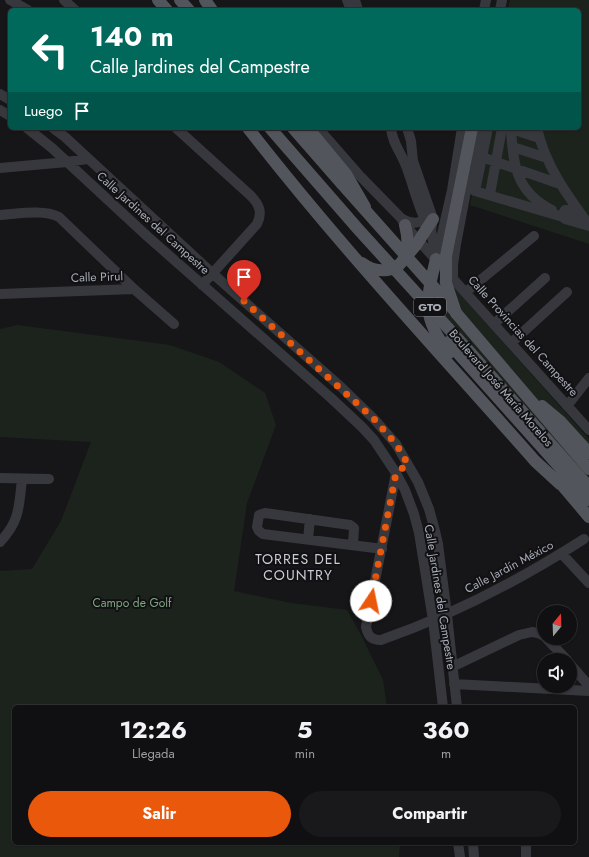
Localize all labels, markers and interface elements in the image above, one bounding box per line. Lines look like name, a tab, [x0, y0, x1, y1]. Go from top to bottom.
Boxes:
text: 140 m	[90, 16, 174, 57]
icon: left	[24, 24, 76, 76]
text: Calle Jardines del Campestre	[90, 54, 310, 80]
text: Luego	[24, 100, 63, 122]
icon: arrive	[71, 100, 93, 122]
street label: Calle Jardines del Campestre	[93, 167, 213, 279]
pin	[227, 260, 261, 301]
icon: arrive	[233, 266, 255, 288]
street label: Calle Pirul	[71, 267, 123, 287]
street label: Calle Provincias del Campestre	[464, 272, 582, 400]
road number: GTO	[414, 298, 446, 316]
street label: Boulevard José María Morelos	[445, 325, 557, 451]
street label: Calle Jardines del Campestre	[420, 523, 460, 671]
street label: Calle Jardín México	[461, 536, 557, 598]
district label: TORRES DEL COUNTRY	[255, 549, 341, 585]
position arrow	[350, 580, 392, 622]
park label: Campo de Golf	[92, 594, 172, 612]
north arrow	[537, 605, 577, 645]
map controls	[537, 605, 577, 693]
button: sound	[537, 653, 577, 693]
text: 12:26	[120, 712, 187, 747]
text: 5	[297, 712, 313, 747]
text: 360	[423, 712, 469, 747]
text: Llegada	[132, 744, 175, 763]
text: min	[295, 744, 315, 763]
text: m	[441, 744, 451, 763]
button: Salir	[28, 791, 291, 837]
button: Compartir	[299, 791, 561, 837]

